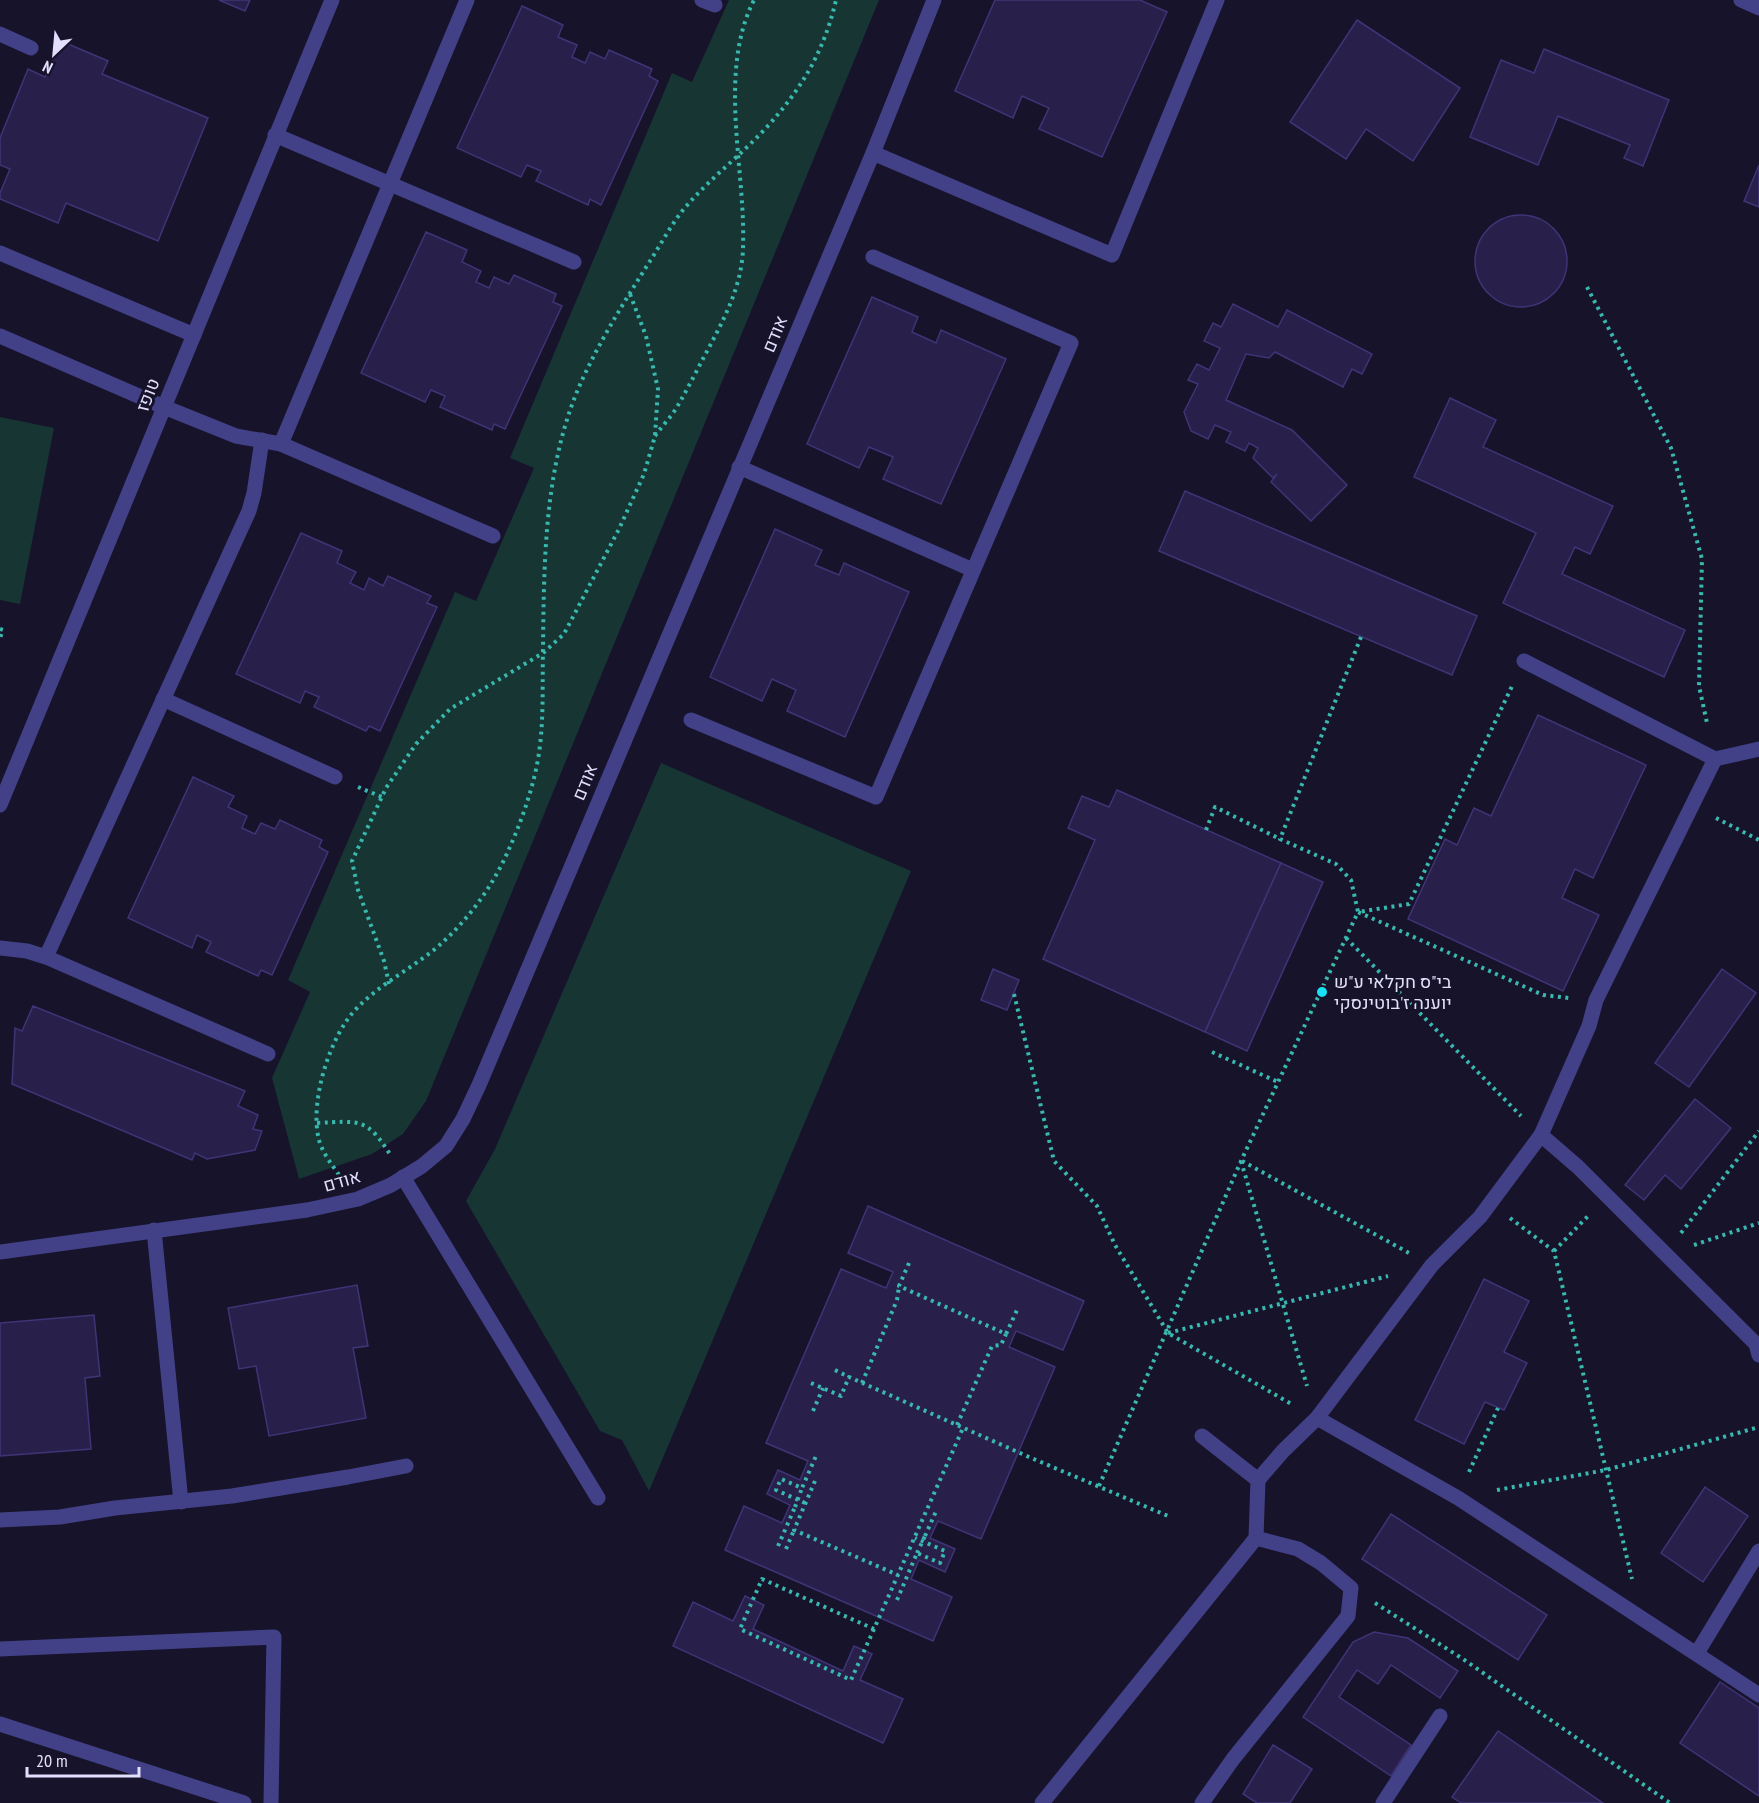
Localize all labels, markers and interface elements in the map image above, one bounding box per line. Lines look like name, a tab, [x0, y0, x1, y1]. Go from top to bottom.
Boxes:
north arrow	[24, 24, 84, 84]
text: N	[39, 57, 56, 78]
street label: אודם	[757, 312, 792, 356]
street label: טופז	[130, 375, 165, 415]
street label: אודם	[567, 760, 602, 804]
place label: בי"ס חקלאי ע"ש יוענה ז'בוטינסקי	[1334, 970, 1452, 1014]
marker: בי"ס חקלאי ע"ש יוענה ז'בוטינסקי	[1315, 985, 1329, 999]
street label: אודם	[321, 1164, 363, 1197]
scale bar	[27, 1740, 140, 1778]
text: 20 m	[36, 1749, 68, 1772]

